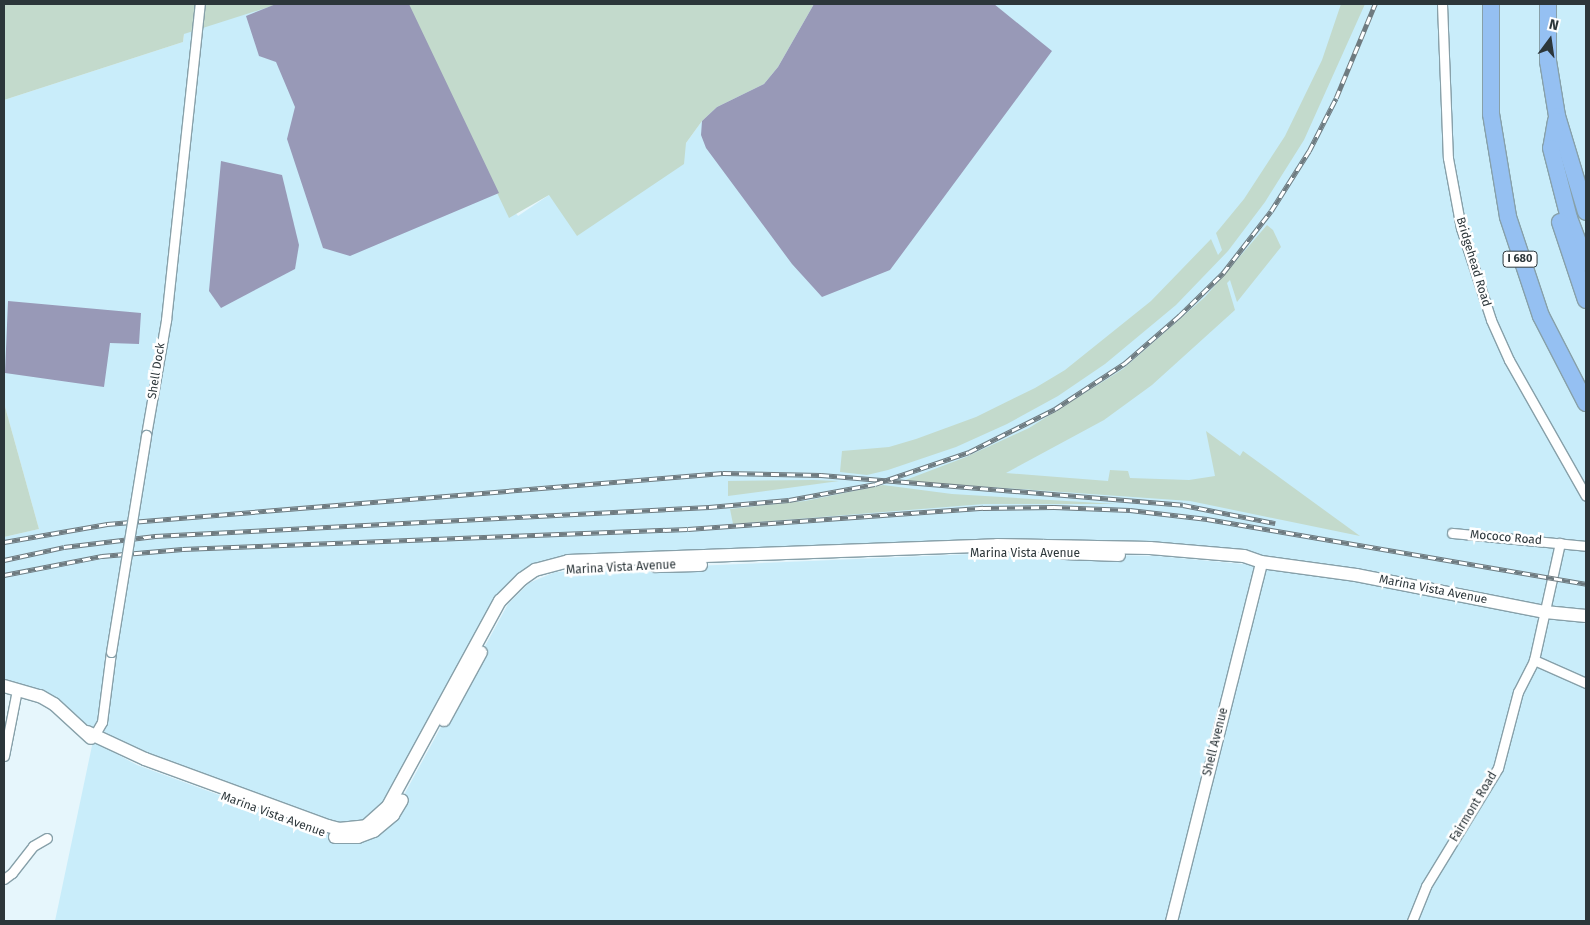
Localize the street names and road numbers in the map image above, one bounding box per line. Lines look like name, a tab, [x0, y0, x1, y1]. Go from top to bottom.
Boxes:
street label: Bridgehead Road	[1453, 215, 1493, 309]
road number: I 680	[1502, 250, 1538, 268]
street label: Shell Dock	[145, 342, 169, 400]
street label: Mococo Road	[1469, 528, 1543, 548]
street label: Marina Vista Avenue	[970, 547, 1080, 561]
street label: Marina Vista Avenue	[566, 558, 676, 578]
street label: Marina Vista Avenue	[1378, 572, 1488, 608]
street label: Shell Avenue	[1201, 706, 1231, 778]
street label: Fairmont Road	[1447, 769, 1501, 845]
street label: Marina Vista Avenue	[219, 789, 327, 841]

